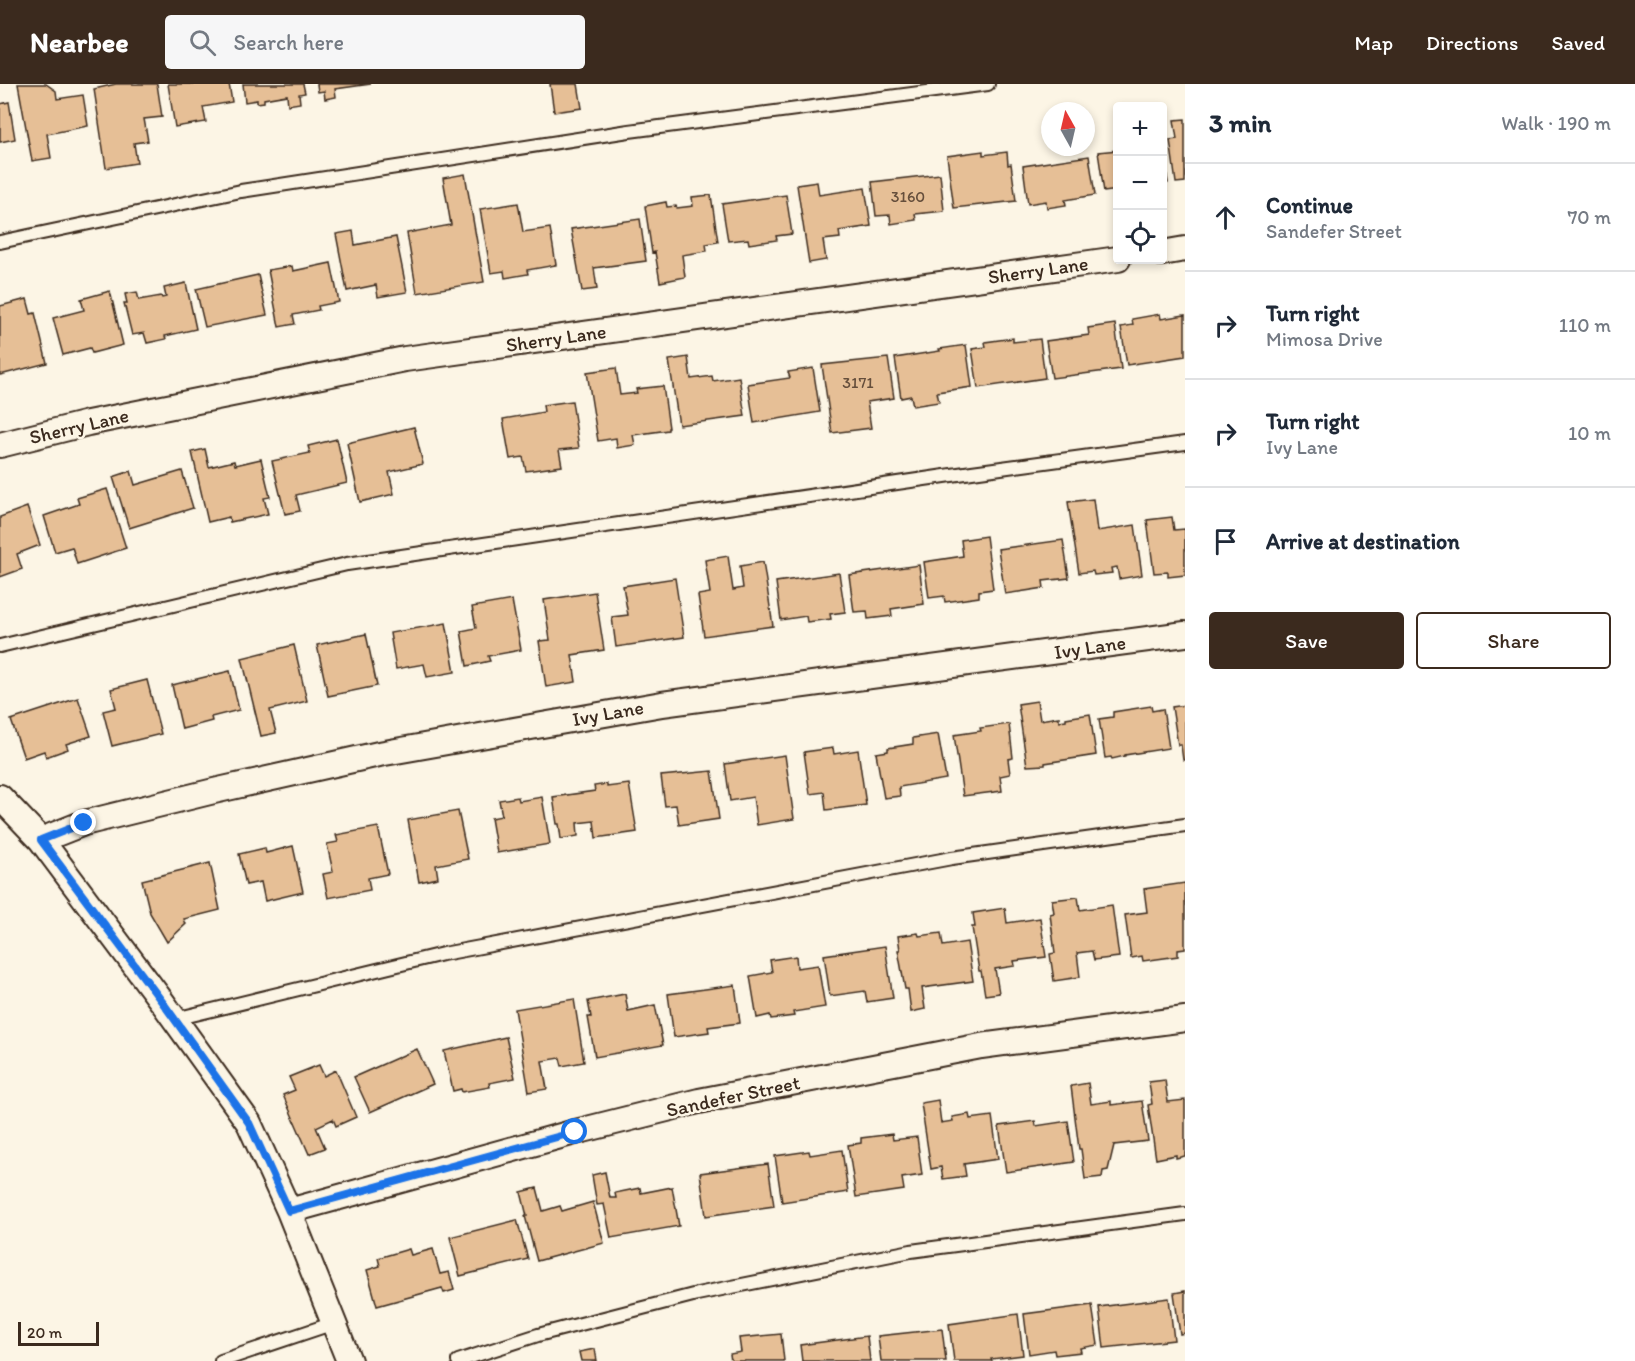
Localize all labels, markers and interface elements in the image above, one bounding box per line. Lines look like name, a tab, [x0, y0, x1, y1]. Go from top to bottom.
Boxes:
search box	[165, 15, 585, 69]
text: Nearbee	[30, 25, 129, 59]
icon: search	[186, 26, 219, 59]
text: Search here	[234, 29, 344, 56]
text: Map	[1355, 30, 1393, 55]
text: Directions	[1426, 30, 1518, 55]
text: Saved	[1551, 30, 1605, 55]
north arrow	[1041, 102, 1095, 156]
map controls	[1113, 102, 1167, 264]
button: +	[1113, 102, 1167, 156]
text: 3 min	[1209, 107, 1271, 139]
text: Walk · 190 m	[1501, 111, 1611, 135]
button: −	[1113, 156, 1167, 210]
house number: 3160	[891, 187, 925, 206]
text: Continue	[1266, 192, 1353, 219]
icon: ahead	[1209, 201, 1242, 234]
text: 70 m	[1567, 205, 1611, 229]
button: locate	[1113, 210, 1167, 264]
text: Sandefer Street	[1266, 219, 1402, 243]
street label: Sherry Lane	[986, 251, 1090, 289]
text: Turn right	[1266, 300, 1360, 327]
icon: right	[1209, 309, 1242, 342]
text: 110 m	[1559, 313, 1611, 337]
street label: Sherry Lane	[504, 319, 608, 357]
text: Mimosa Drive	[1266, 327, 1383, 351]
house number: 3171	[842, 373, 874, 392]
street label: Sherry Lane	[27, 403, 131, 449]
text: Turn right	[1266, 408, 1360, 435]
icon: right	[1209, 417, 1242, 450]
text: 10 m	[1568, 421, 1611, 445]
text: Ivy Lane	[1266, 435, 1338, 459]
icon: arrive	[1209, 525, 1242, 558]
text: Arrive at destination	[1266, 528, 1460, 555]
button: Save	[1209, 612, 1404, 669]
button: Share	[1416, 612, 1611, 669]
street label: Ivy Lane	[1053, 630, 1127, 664]
street label: Ivy Lane	[570, 695, 646, 731]
route end	[70, 809, 96, 835]
street label: Sandefer Street	[664, 1070, 802, 1122]
route start	[561, 1118, 587, 1144]
scale bar	[18, 1319, 99, 1346]
text: 20 m	[27, 1323, 62, 1342]

